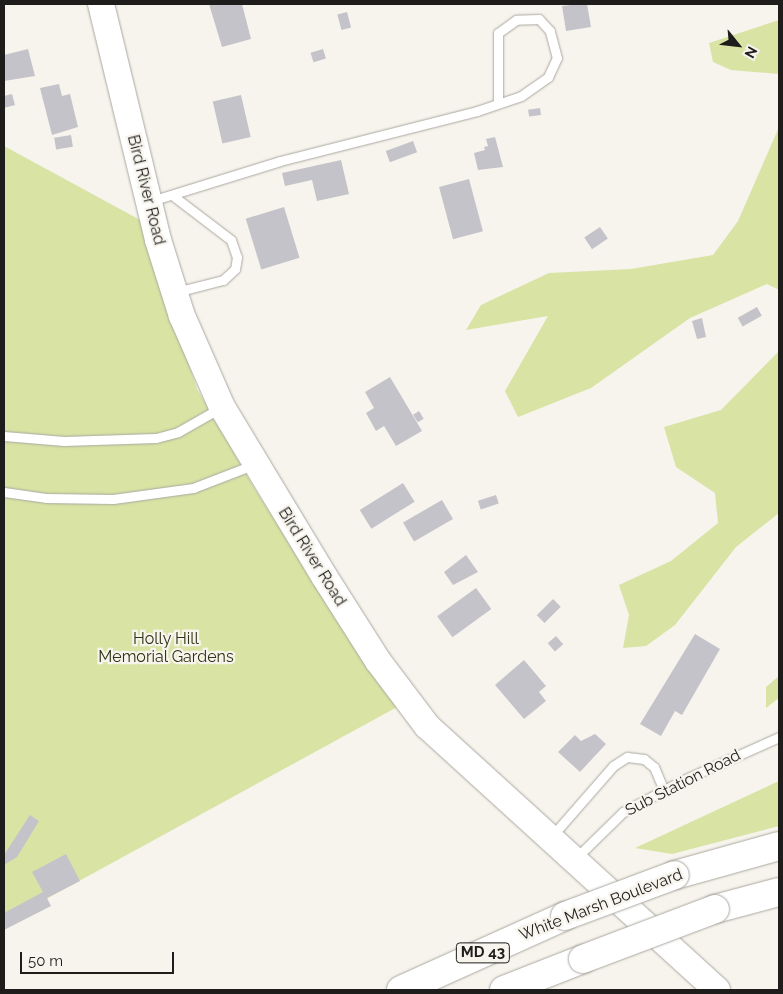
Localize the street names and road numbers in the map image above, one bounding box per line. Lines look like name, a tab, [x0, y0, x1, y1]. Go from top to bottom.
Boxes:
street label: Bird River Road	[123, 133, 169, 247]
street label: Bird River Road	[274, 504, 350, 610]
street label: Sub Station Road	[622, 746, 744, 820]
street label: White Marsh Boulevard	[517, 865, 685, 945]
road number: MD 43	[456, 940, 510, 966]

